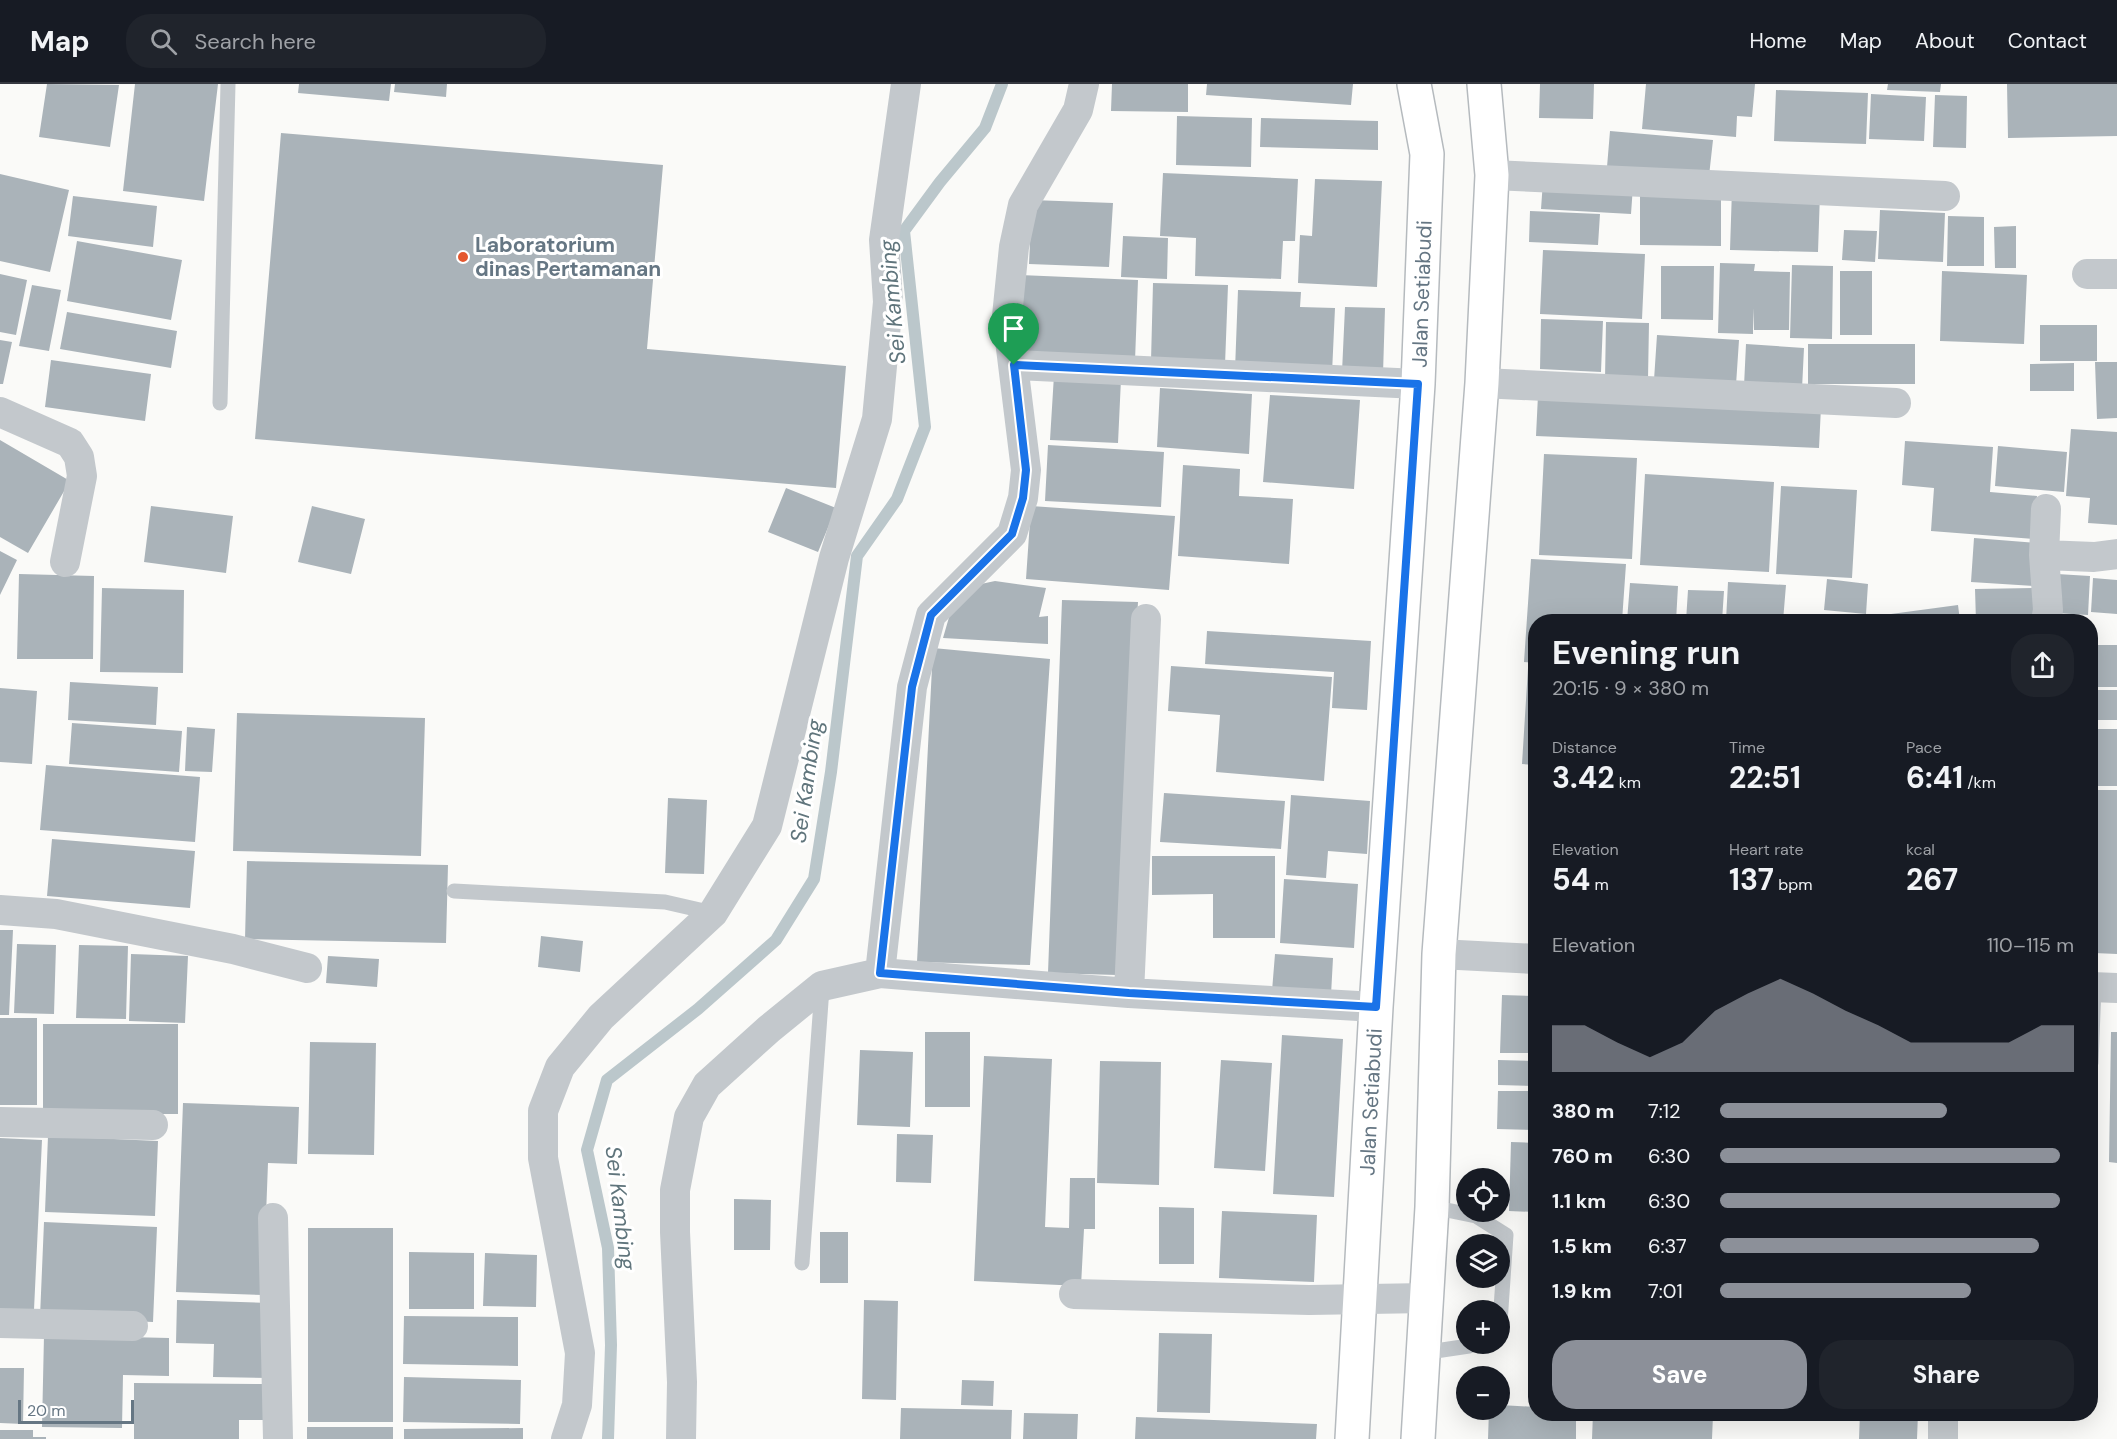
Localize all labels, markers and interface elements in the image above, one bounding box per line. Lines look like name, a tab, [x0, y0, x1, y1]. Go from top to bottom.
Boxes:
search box	[126, 14, 546, 68]
text: Map	[30, 23, 90, 60]
icon: search	[147, 25, 180, 58]
text: Search here	[195, 27, 316, 56]
text: Home	[1749, 27, 1807, 55]
text: Map	[1840, 27, 1882, 55]
text: About	[1915, 27, 1975, 55]
text: Contact	[2008, 27, 2087, 55]
street label: Jalan Setiabudi	[1405, 220, 1439, 368]
place label: Laboratorium dinas Pertamanan	[475, 231, 661, 283]
water label: Sei Kambing	[873, 238, 912, 365]
marker: Laboratorium dinas Pertamanan	[456, 250, 470, 264]
pin	[988, 303, 1039, 365]
icon: arrive	[997, 312, 1030, 345]
text: Evening run	[1552, 631, 1740, 674]
button: share	[2011, 634, 2074, 697]
text: 20:15 · 9 × 380 m	[1552, 675, 1709, 701]
water label: Sei Kambing	[783, 717, 830, 845]
text: Distance	[1552, 737, 1617, 758]
text: Time	[1729, 737, 1765, 758]
text: Pace	[1906, 737, 1942, 758]
text: 3.42	[1552, 758, 1614, 797]
text: 22:51	[1729, 758, 1801, 797]
text: 6:41	[1906, 758, 1963, 797]
text: km	[1614, 772, 1641, 793]
text: /km	[1963, 772, 1996, 793]
text: Elevation	[1552, 839, 1619, 860]
text: Heart rate	[1729, 839, 1804, 860]
text: kcal	[1906, 839, 1935, 860]
text: 54	[1552, 860, 1590, 899]
text: 137	[1729, 860, 1774, 899]
text: 267	[1906, 860, 1958, 899]
text: m	[1590, 874, 1609, 895]
text: bpm	[1774, 874, 1812, 895]
text: Elevation	[1552, 932, 1635, 958]
text: 110–115 m	[1987, 932, 2074, 958]
street label: Jalan Setiabudi	[1353, 1028, 1389, 1176]
text: 380 m	[1552, 1098, 1614, 1124]
text: 7:12	[1648, 1098, 1680, 1124]
text: 760 m	[1552, 1143, 1613, 1169]
text: 6:30	[1648, 1143, 1690, 1169]
water label: Sei Kambing	[599, 1144, 643, 1273]
map controls	[1456, 1168, 1510, 1420]
button: locate	[1456, 1168, 1510, 1222]
text: 1.1 km	[1552, 1188, 1606, 1214]
text: 6:30	[1648, 1188, 1690, 1214]
text: 1.5 km	[1552, 1233, 1612, 1259]
text: 6:37	[1648, 1233, 1687, 1259]
button: layers	[1456, 1234, 1510, 1288]
text: 1.9 km	[1552, 1278, 1612, 1304]
text: 7:01	[1648, 1278, 1683, 1304]
button: +	[1456, 1300, 1510, 1354]
button: Save	[1552, 1340, 1807, 1409]
button: Share	[1819, 1340, 2074, 1409]
button: −	[1456, 1366, 1510, 1420]
scale bar	[18, 1397, 134, 1424]
text: 20 m	[27, 1400, 66, 1421]

